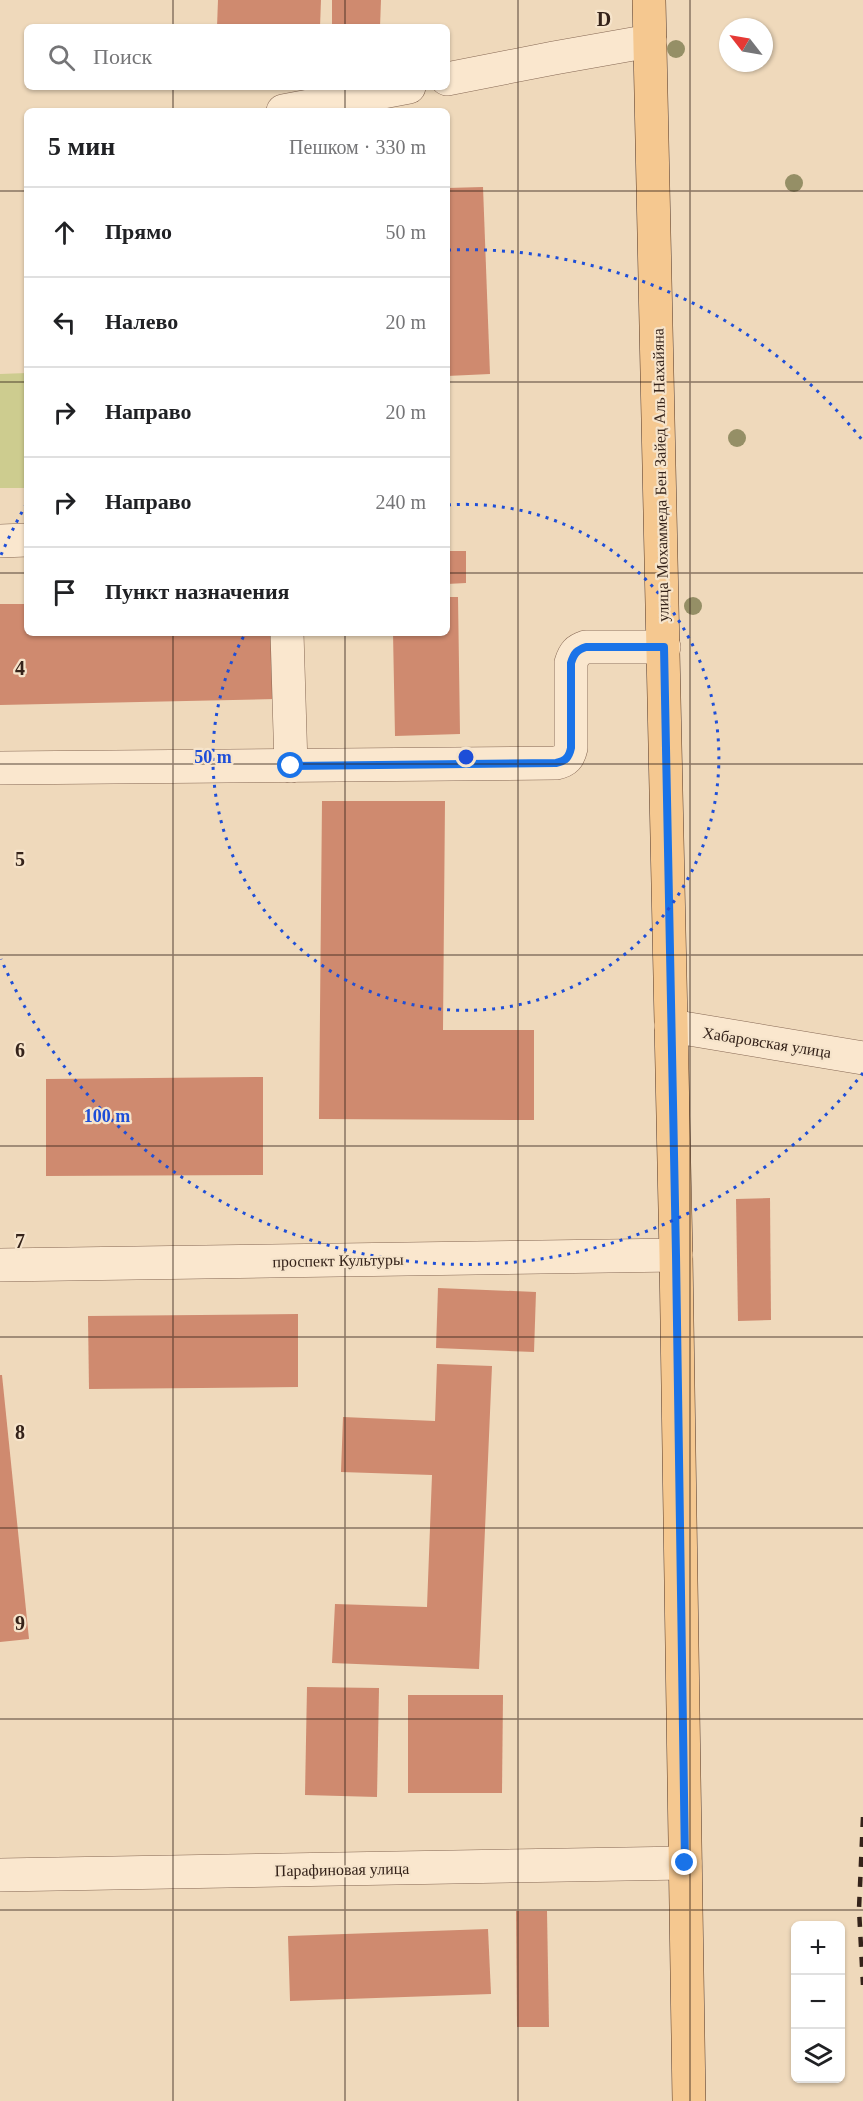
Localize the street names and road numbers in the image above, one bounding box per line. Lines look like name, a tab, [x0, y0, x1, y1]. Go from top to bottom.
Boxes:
street label: улица Мохаммеда Бен Зайед Аль Нахайяна	[649, 328, 673, 622]
street label: Хабаровская улица	[701, 1024, 832, 1062]
street label: проспект Культуры	[272, 1251, 404, 1271]
street label: Парафиновая улица	[275, 1860, 409, 1880]

